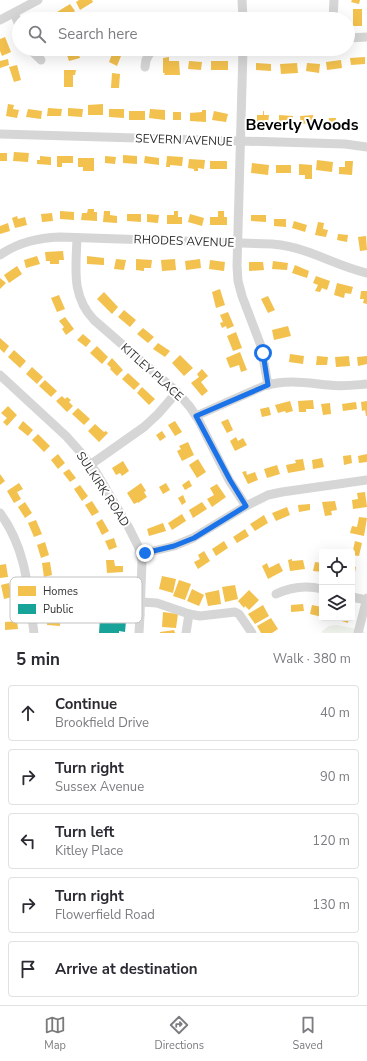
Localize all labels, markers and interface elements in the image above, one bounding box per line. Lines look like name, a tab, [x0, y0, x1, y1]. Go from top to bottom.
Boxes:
search box	[12, 12, 355, 56]
icon: search	[26, 23, 48, 45]
text: Search here	[58, 24, 138, 44]
district label: Beverly Woods	[245, 114, 359, 136]
street label: SEVERN AVENUE	[135, 130, 233, 150]
street label: RHODES AVENUE	[133, 231, 235, 251]
street label: KITLEY PLACE	[117, 340, 187, 404]
route start	[254, 344, 272, 362]
street label: SULKIRK ROAD	[73, 448, 133, 530]
route end	[136, 544, 154, 562]
map controls	[319, 549, 355, 621]
button: locate	[319, 549, 355, 585]
legend	[10, 577, 142, 623]
text: Homes	[43, 584, 78, 599]
button: layers	[319, 585, 355, 621]
text: Public	[43, 602, 73, 617]
text: 5 min	[16, 648, 60, 671]
text: Walk · 380 m	[273, 650, 351, 668]
text: Continue	[55, 694, 117, 714]
icon: ahead	[17, 702, 39, 724]
text: 40 m	[320, 704, 350, 722]
text: Brookfield Drive	[55, 714, 149, 732]
text: Turn right	[55, 758, 124, 778]
icon: right	[17, 766, 39, 788]
text: 90 m	[320, 768, 350, 786]
text: Sussex Avenue	[55, 778, 144, 796]
text: Turn left	[55, 822, 114, 842]
icon: left	[17, 830, 39, 852]
text: 120 m	[312, 832, 350, 850]
text: Kitley Place	[55, 842, 123, 860]
text: Turn right	[55, 886, 124, 906]
icon: right	[17, 894, 39, 916]
text: 130 m	[312, 896, 350, 914]
text: Flowerfield Road	[55, 906, 155, 924]
icon: arrive	[17, 958, 39, 980]
text: Arrive at destination	[55, 959, 198, 979]
tab: Map	[44, 1014, 66, 1053]
tab: Directions	[154, 1014, 204, 1053]
tab: Saved	[292, 1014, 323, 1053]

